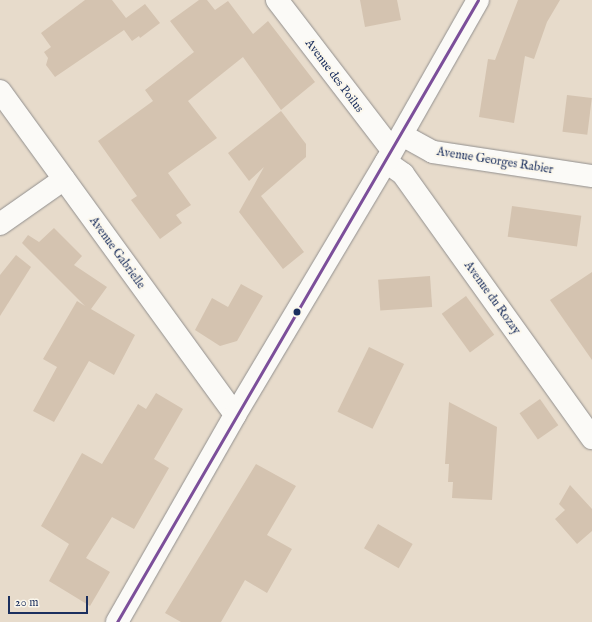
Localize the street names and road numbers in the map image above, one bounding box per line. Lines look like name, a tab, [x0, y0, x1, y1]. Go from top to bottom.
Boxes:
street label: Avenue des Poilus	[302, 37, 366, 115]
street label: Avenue Georges Rabier	[436, 145, 554, 177]
street label: Avenue Gabrielle	[86, 214, 148, 292]
street label: Avenue du Rozay	[461, 259, 523, 337]

